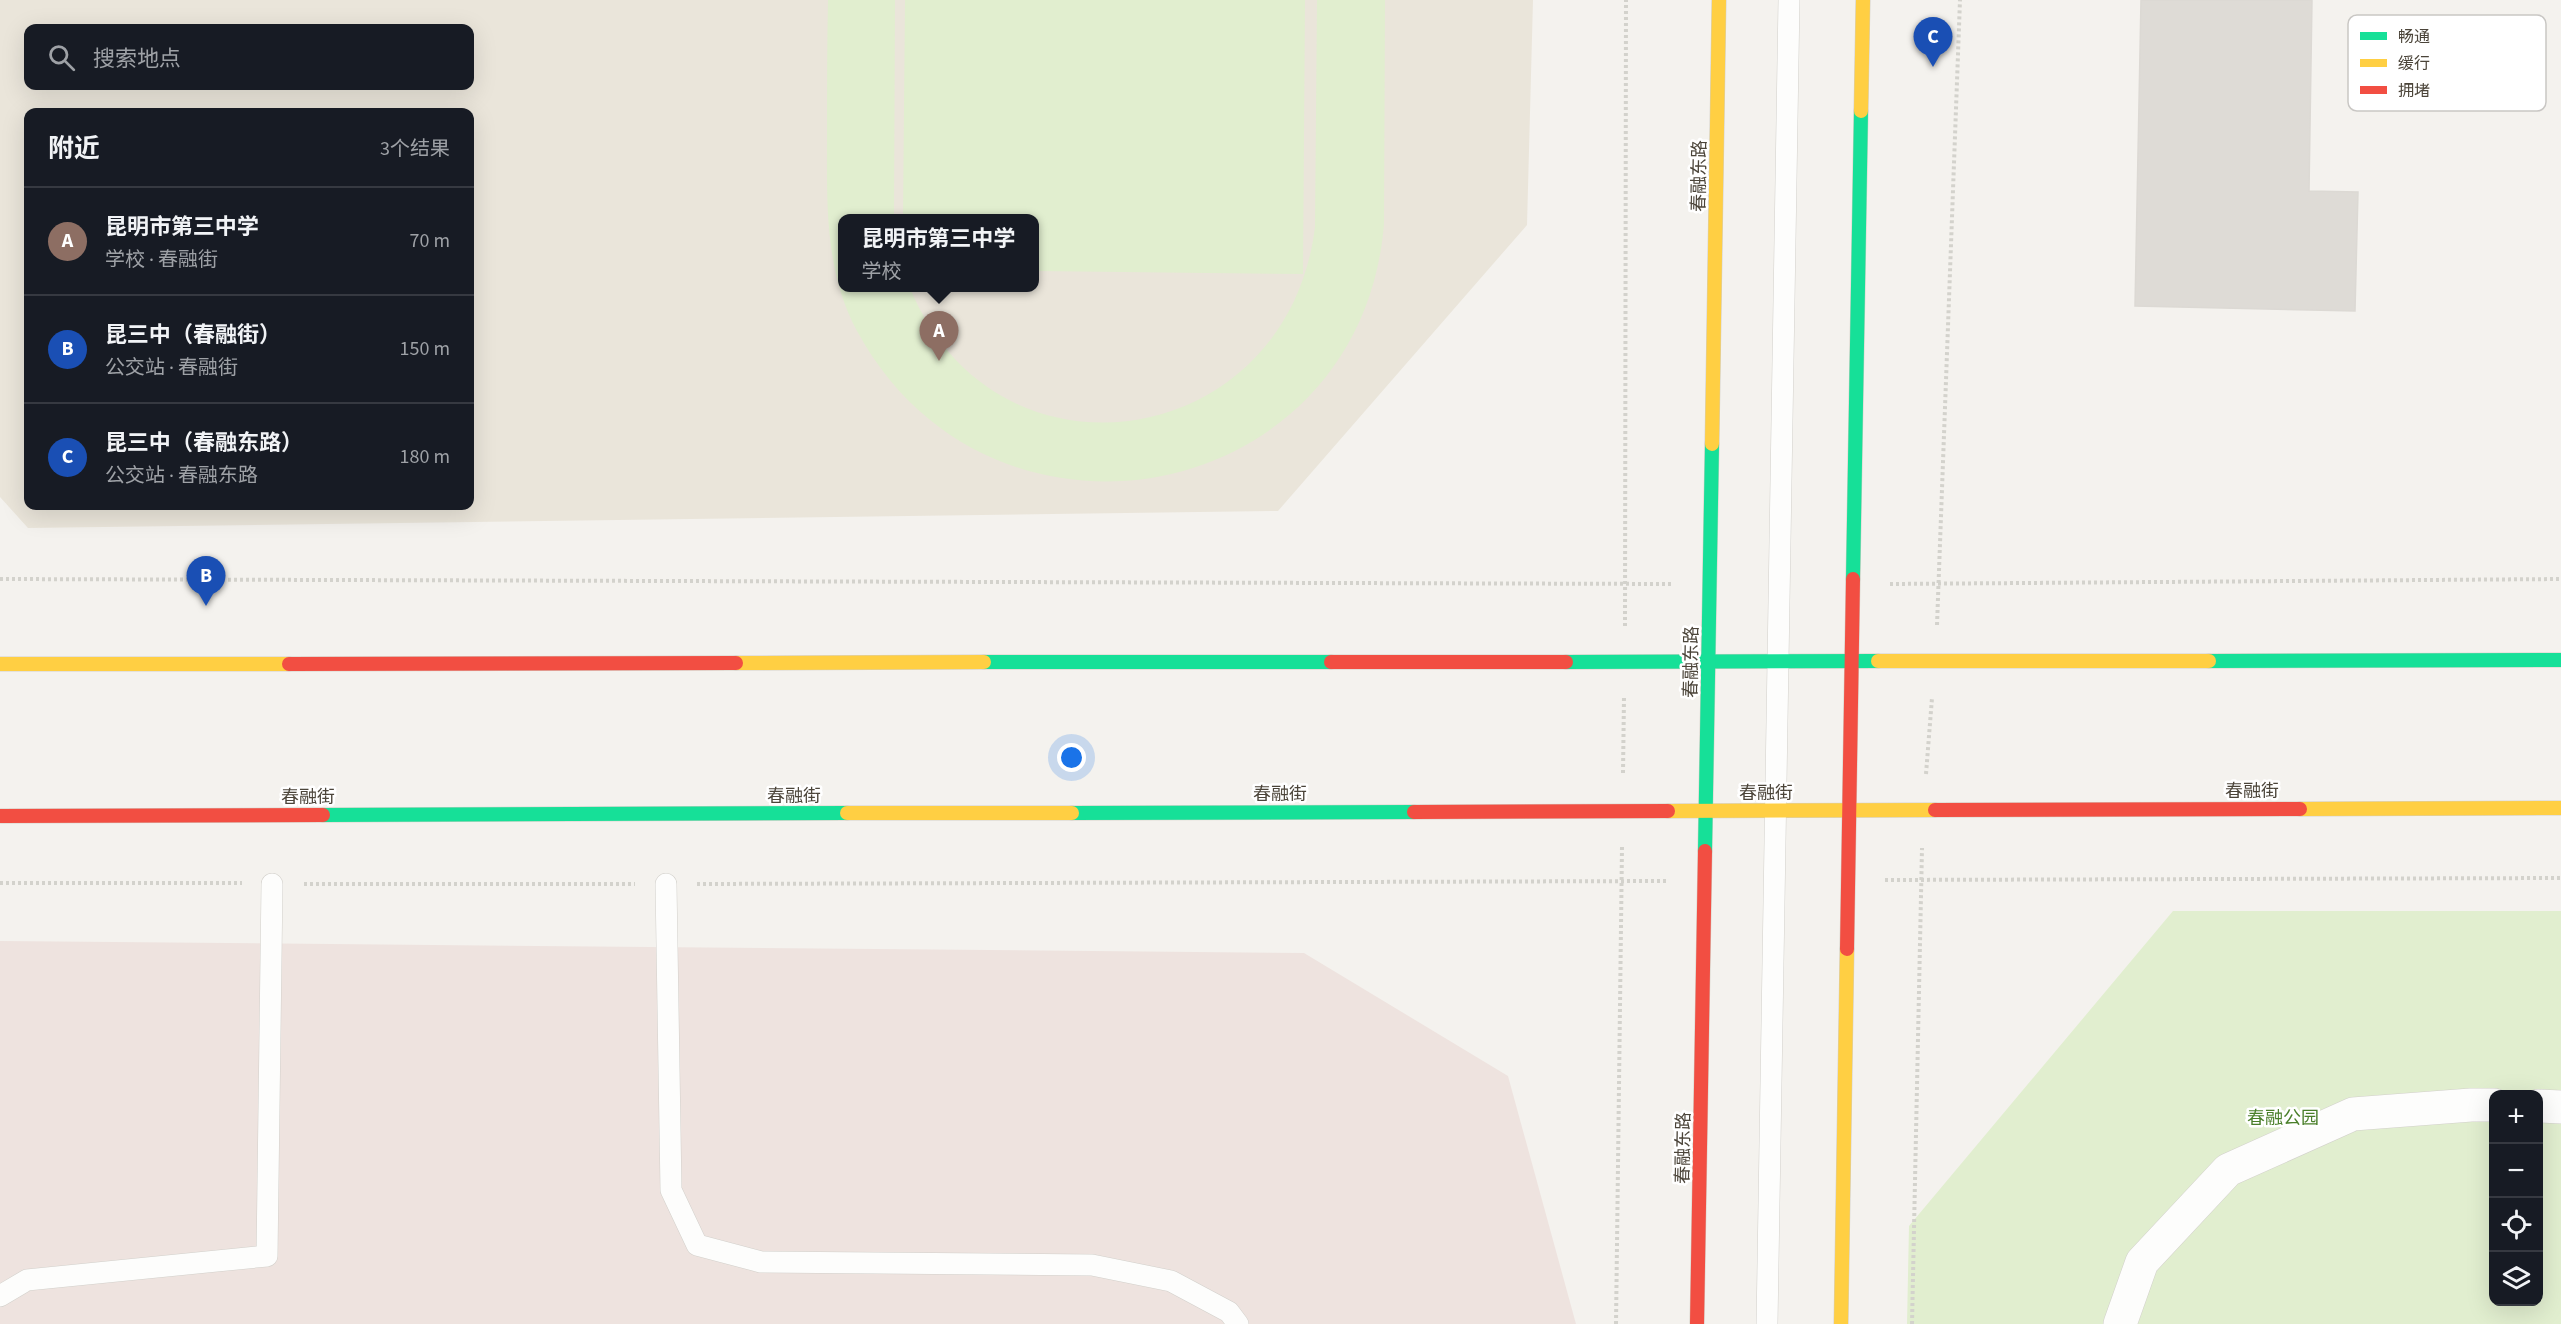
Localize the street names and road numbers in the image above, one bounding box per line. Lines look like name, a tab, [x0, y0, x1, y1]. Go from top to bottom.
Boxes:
street label: 春融东路	[1686, 140, 1713, 212]
street label: 春融东路	[1678, 626, 1705, 698]
street label: 春融街	[2225, 779, 2279, 804]
street label: 春融街	[1739, 781, 1793, 806]
street label: 春融街	[1253, 782, 1307, 807]
street label: 春融街	[767, 784, 821, 809]
street label: 春融街	[281, 785, 335, 810]
street label: 春融东路	[1670, 1112, 1697, 1184]

